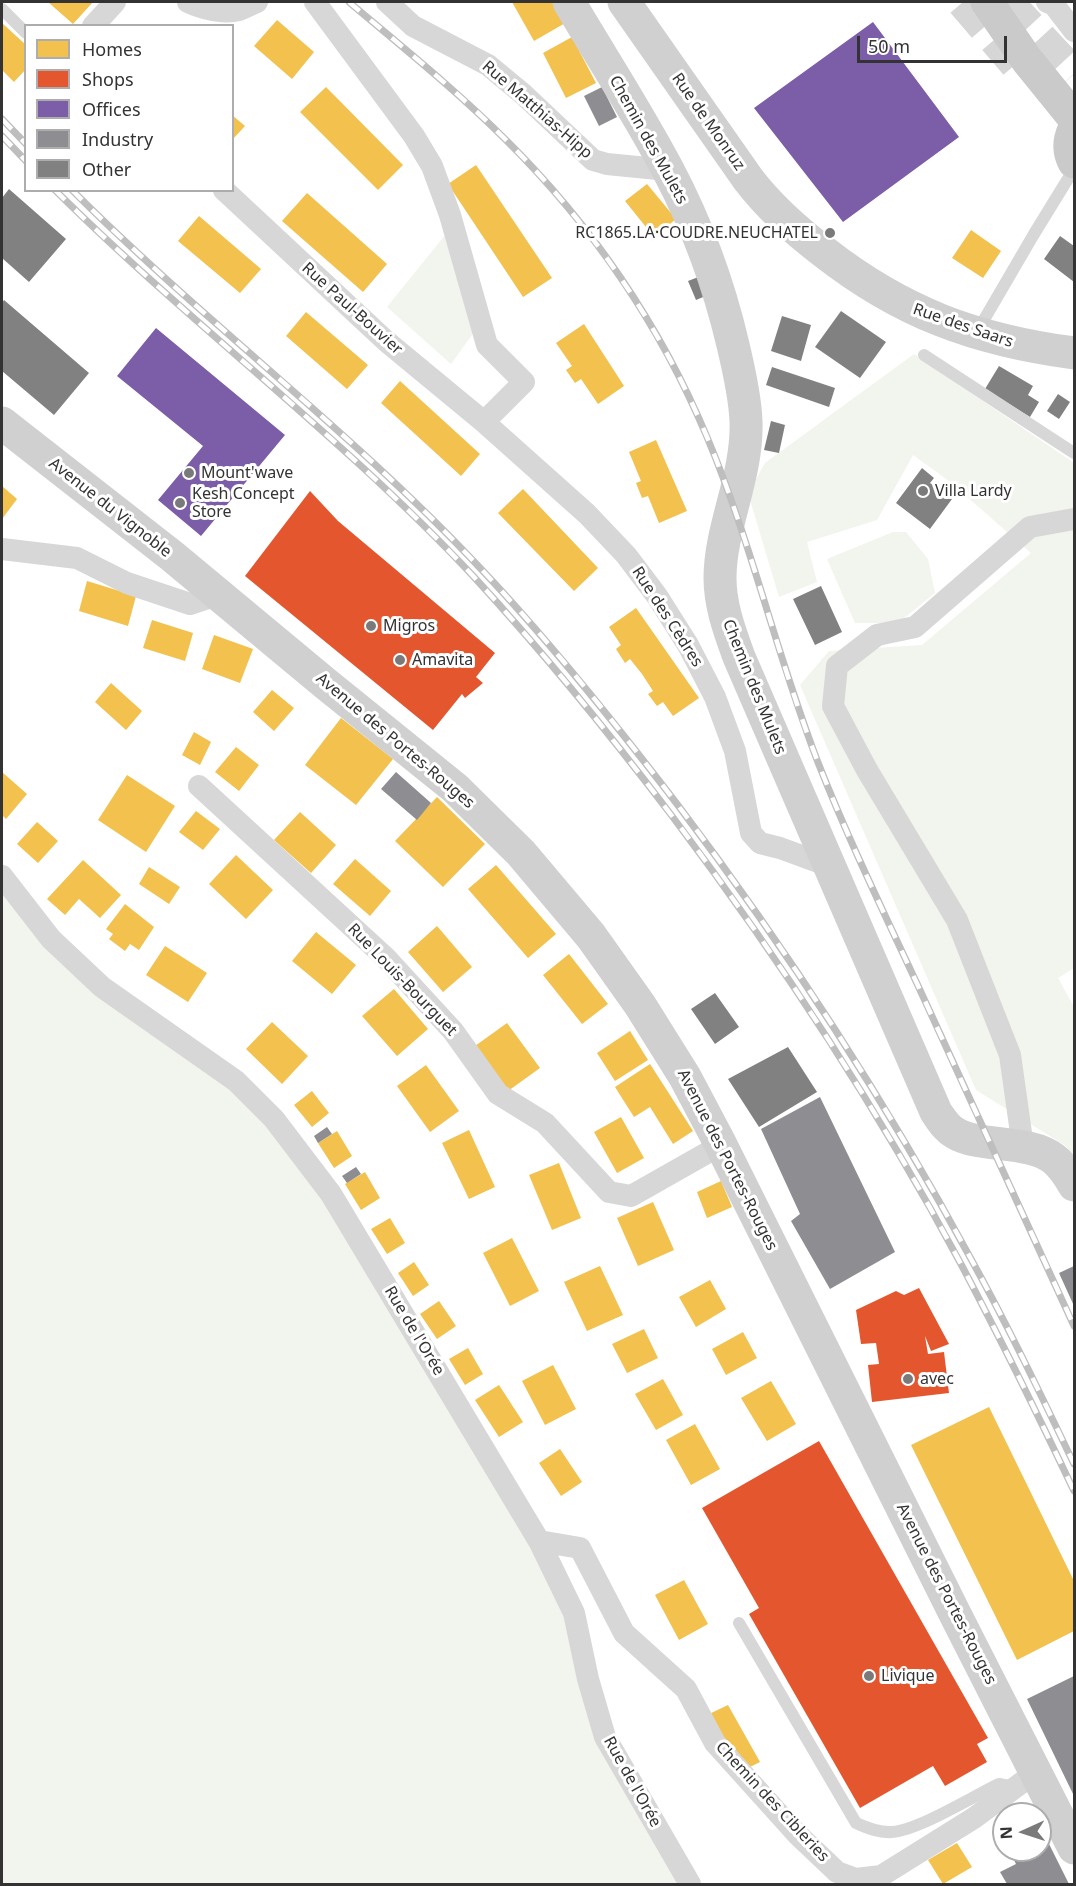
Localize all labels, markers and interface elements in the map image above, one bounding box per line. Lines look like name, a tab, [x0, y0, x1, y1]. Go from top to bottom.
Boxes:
legend	[24, 24, 234, 192]
scale bar	[860, 24, 1010, 62]
text: 50 m	[868, 34, 910, 58]
text: Homes	[82, 37, 142, 61]
street label: Rue Matthias-Hipp	[478, 57, 596, 163]
text: Shops	[82, 67, 134, 91]
street label: Rue de Monruz	[667, 70, 749, 174]
street label: Chemin des Mulets	[605, 72, 691, 208]
text: Offices	[82, 97, 141, 121]
text: Industry	[82, 127, 153, 151]
text: Other	[82, 157, 131, 181]
place label: RC1865.LA·COUDRE.NEUCHATEL	[575, 223, 818, 243]
marker: RC1865.LA·COUDRE.NEUCHATEL	[823, 226, 837, 240]
street label: Rue Paul-Bouvier	[298, 259, 406, 359]
street label: Rue des Saars	[910, 300, 1016, 352]
street label: Avenue du Vignoble	[45, 454, 175, 562]
place label: Mount'wave	[201, 463, 293, 483]
marker: Mount'wave	[182, 466, 196, 480]
place label: Villa Lardy	[935, 481, 1012, 501]
place label: Kesh Concept Store	[192, 484, 295, 522]
marker: Villa Lardy	[916, 484, 930, 498]
marker: Kesh Concept Store	[173, 496, 187, 510]
street label: Rue des Cèdres	[627, 563, 707, 671]
place label: Migros	[383, 616, 435, 636]
street label: Chemin des Mulets	[718, 617, 790, 757]
marker: Migros	[364, 619, 378, 633]
place label: Amavita	[412, 650, 473, 670]
marker: Amavita	[393, 653, 407, 667]
street label: Avenue des Portes-Rouges	[312, 669, 478, 813]
street label: Rue Louis-Bourguet	[343, 920, 461, 1040]
street label: Avenue des Portes-Rouges	[673, 1066, 781, 1254]
street label: Rue de l'Orée	[380, 1283, 448, 1379]
place label: avec	[920, 1369, 954, 1389]
marker: avec	[901, 1372, 915, 1386]
street label: Avenue des Portes-Rouges	[892, 1500, 1000, 1688]
place label: Livique	[881, 1666, 935, 1686]
marker: Livique	[862, 1669, 876, 1683]
street label: Rue de l'Orée	[599, 1733, 665, 1831]
street label: Chemin des Cibleries	[711, 1738, 833, 1866]
north arrow	[992, 1802, 1052, 1862]
text: N	[995, 1826, 1017, 1840]

